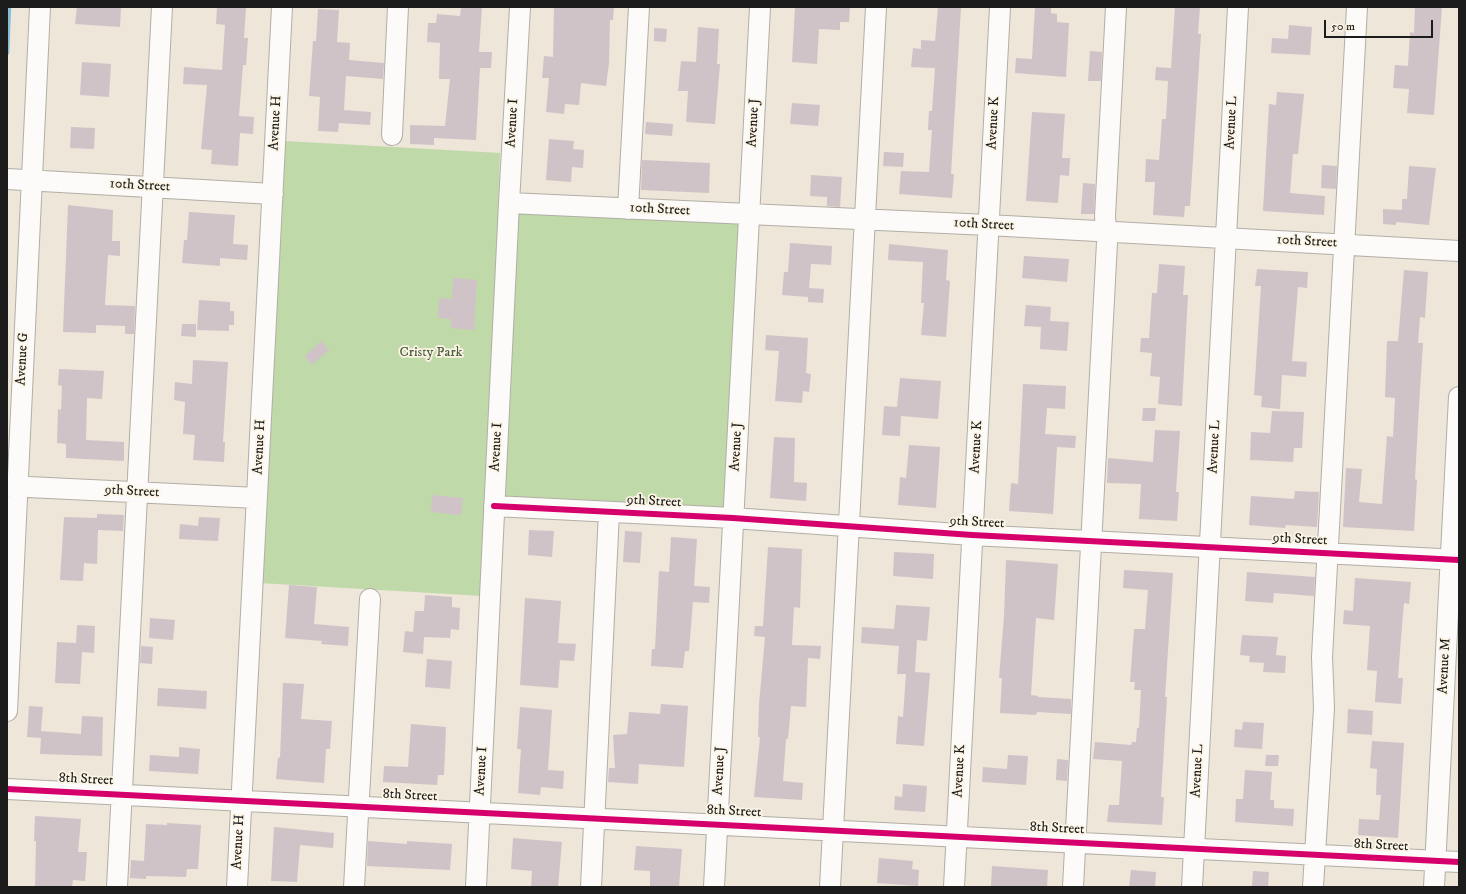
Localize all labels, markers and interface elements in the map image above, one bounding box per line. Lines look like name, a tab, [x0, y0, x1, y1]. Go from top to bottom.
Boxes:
scale bar	[1326, 12, 1435, 38]
text: 50 m	[1331, 19, 1355, 34]
street label: Avenue H	[266, 95, 286, 151]
street label: Avenue K	[984, 96, 1004, 150]
street label: Avenue L	[1222, 96, 1242, 150]
street label: Avenue I	[503, 98, 523, 148]
street label: Avenue J	[744, 98, 764, 148]
street label: 10th Street	[109, 176, 171, 196]
street label: 10th Street	[629, 200, 691, 220]
street label: 10th Street	[953, 215, 1015, 235]
street label: 10th Street	[1276, 232, 1338, 252]
street label: Avenue G	[13, 332, 33, 386]
park label: Cristy Park	[399, 345, 463, 361]
street label: Avenue H	[250, 419, 270, 475]
street label: Avenue K	[967, 420, 987, 474]
street label: Avenue L	[1205, 420, 1225, 474]
street label: Avenue I	[487, 422, 507, 472]
street label: Avenue J	[727, 422, 747, 472]
street label: 9th Street	[104, 482, 160, 502]
street label: 9th Street	[626, 492, 682, 512]
street label: 9th Street	[949, 513, 1005, 533]
street label: 9th Street	[1272, 530, 1328, 550]
street label: Avenue M	[1435, 638, 1455, 694]
street label: Avenue K	[950, 744, 970, 798]
street label: Avenue L	[1188, 744, 1208, 798]
street label: Avenue I	[472, 746, 492, 796]
street label: Avenue J	[710, 746, 730, 796]
street label: 8th Street	[58, 770, 114, 790]
street label: 8th Street	[382, 786, 438, 806]
street label: 8th Street	[706, 802, 762, 822]
street label: Avenue H	[229, 814, 249, 870]
street label: 8th Street	[1029, 819, 1085, 839]
street label: 8th Street	[1353, 836, 1409, 856]

